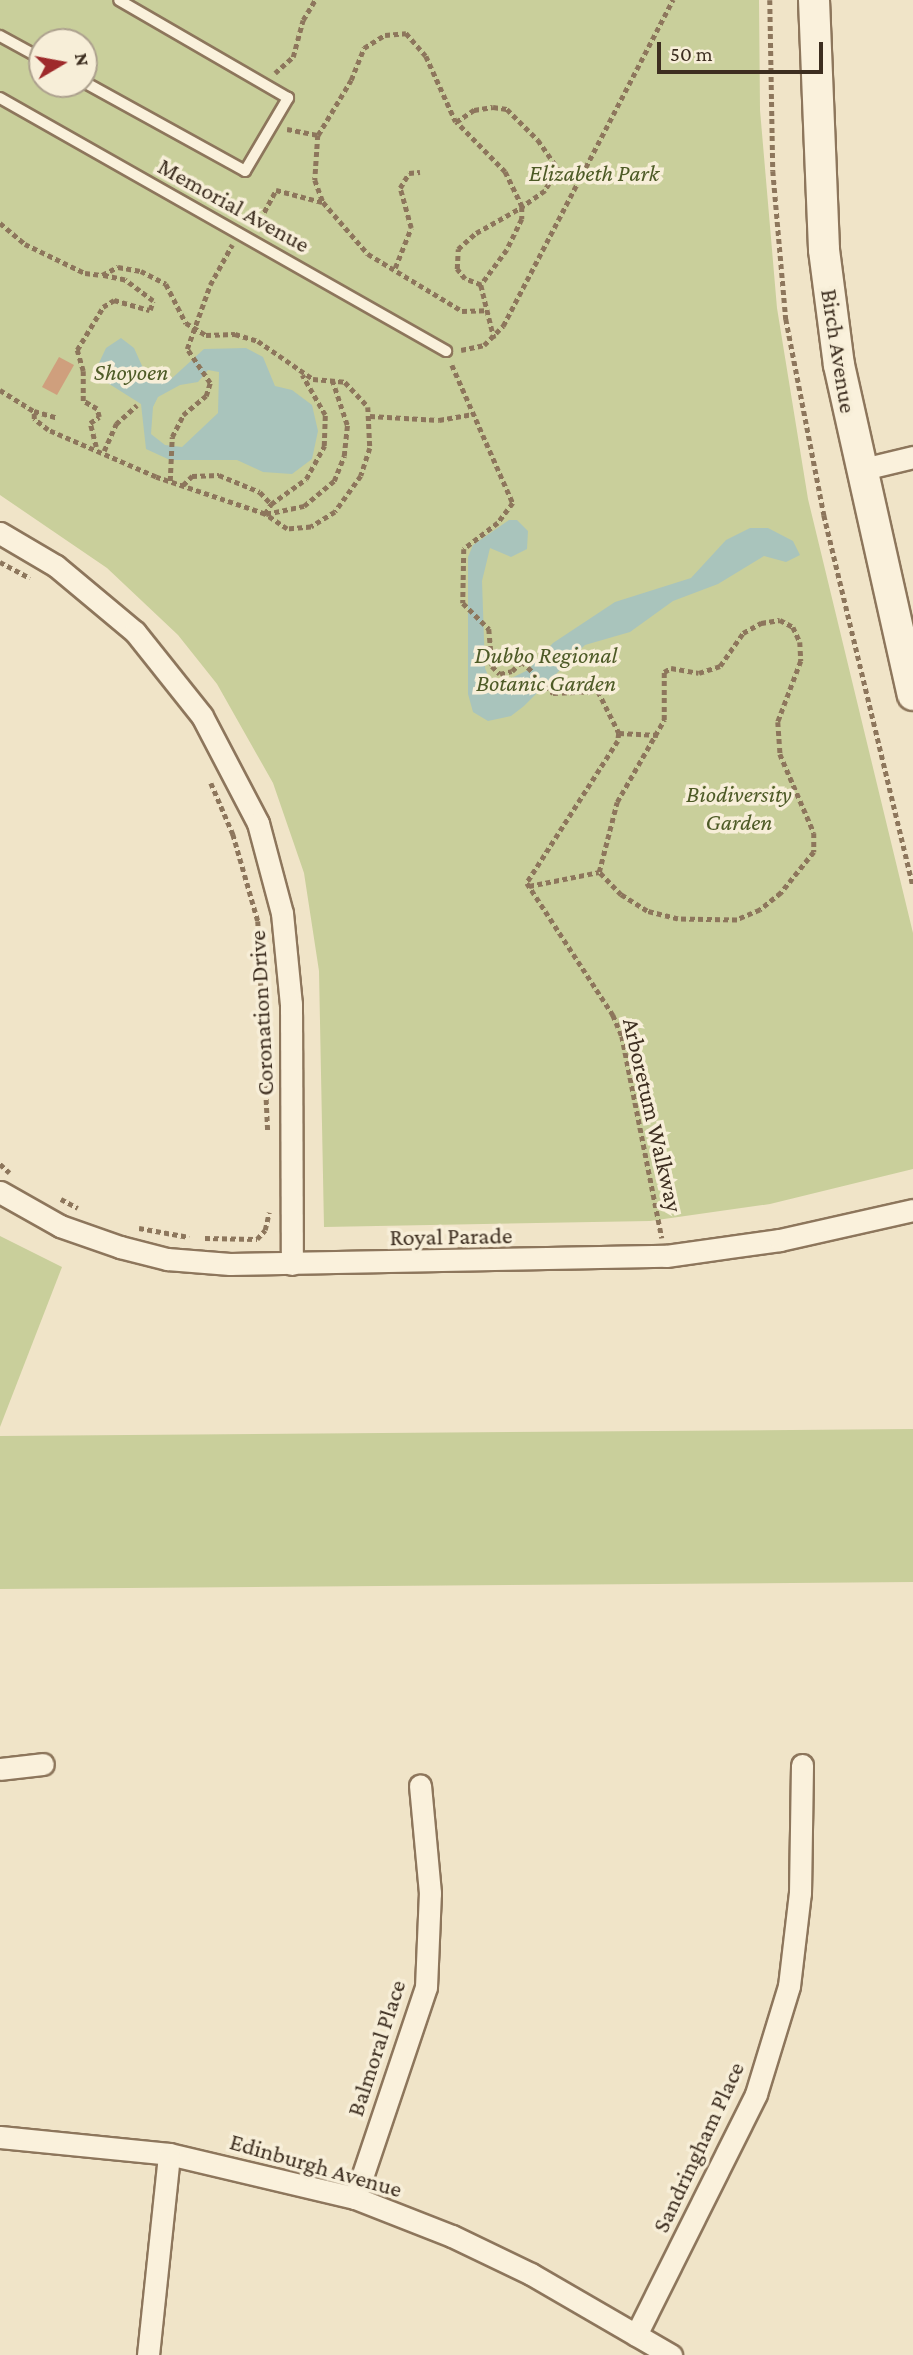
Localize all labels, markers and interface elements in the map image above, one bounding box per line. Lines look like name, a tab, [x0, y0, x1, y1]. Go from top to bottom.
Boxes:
north arrow	[28, 28, 98, 98]
scale bar	[661, 28, 827, 72]
text: 50 m	[670, 42, 713, 66]
text: N	[71, 51, 94, 68]
street label: Memorial Avenue	[153, 151, 315, 259]
park label: Elizabeth Park	[529, 159, 659, 187]
street label: Birch Avenue	[815, 287, 863, 415]
park label: Shoyoen	[94, 358, 168, 386]
park label: Dubbo Regional Botanic Garden	[475, 641, 617, 697]
park label: Biodiversity Garden	[686, 780, 792, 836]
street label: Coronation Drive	[242, 930, 280, 1096]
street label: Arboretum Walkway	[617, 1015, 689, 1215]
street label: Royal Parade	[389, 1221, 513, 1251]
street label: Balmoral Place	[340, 1976, 412, 2120]
street label: Sandringham Place	[646, 2057, 750, 2237]
street label: Edinburgh Avenue	[227, 2127, 405, 2203]

